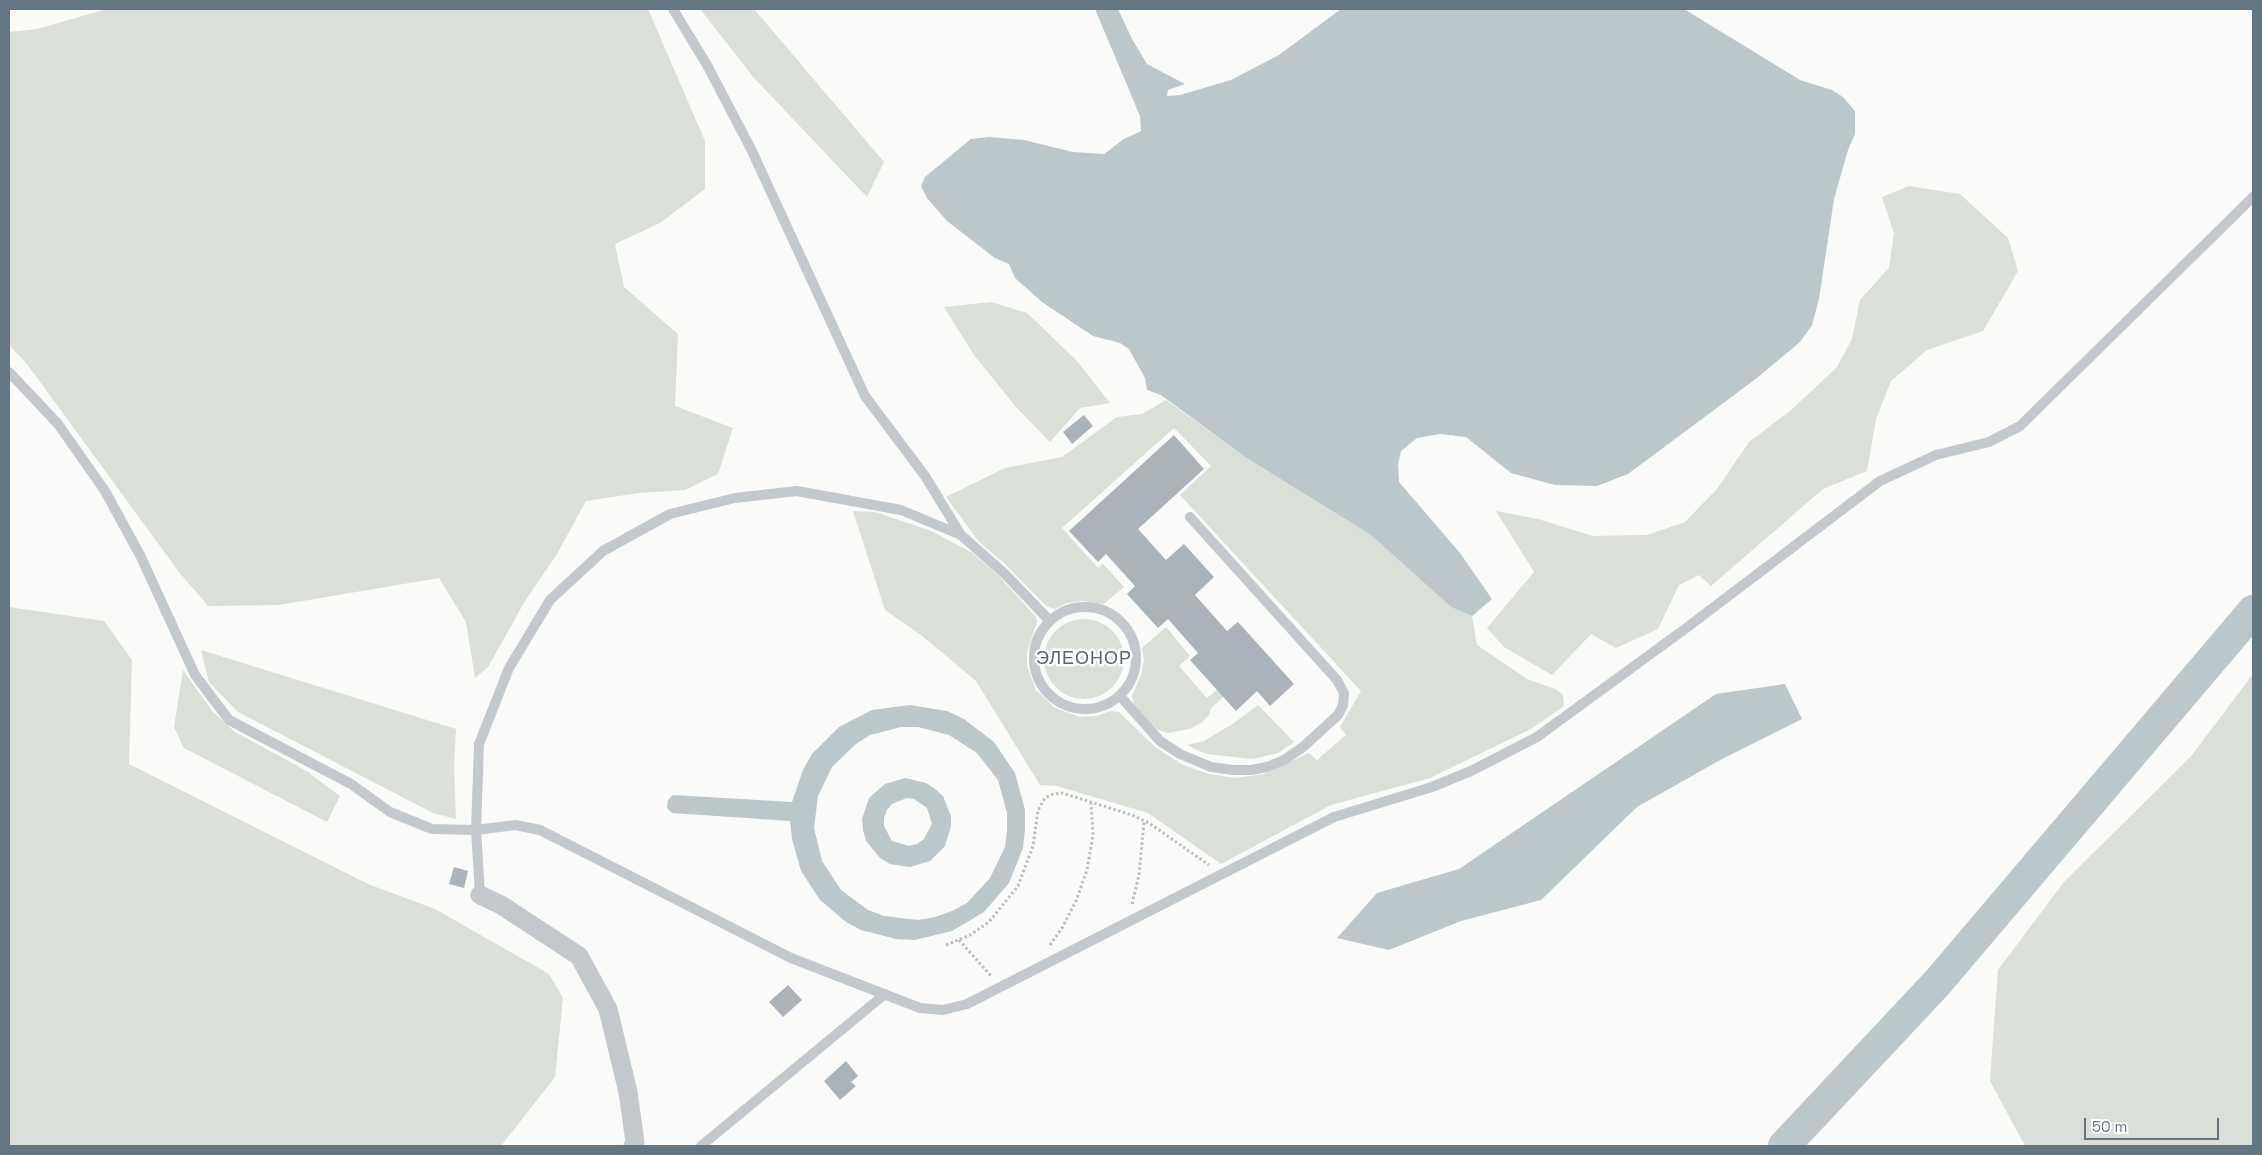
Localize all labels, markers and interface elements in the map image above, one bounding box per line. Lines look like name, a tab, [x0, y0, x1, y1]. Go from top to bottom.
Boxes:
district label: ЭЛЕОНОР	[1035, 648, 1133, 670]
scale bar	[2087, 1108, 2222, 1140]
text: 50 m	[2092, 1117, 2127, 1136]

